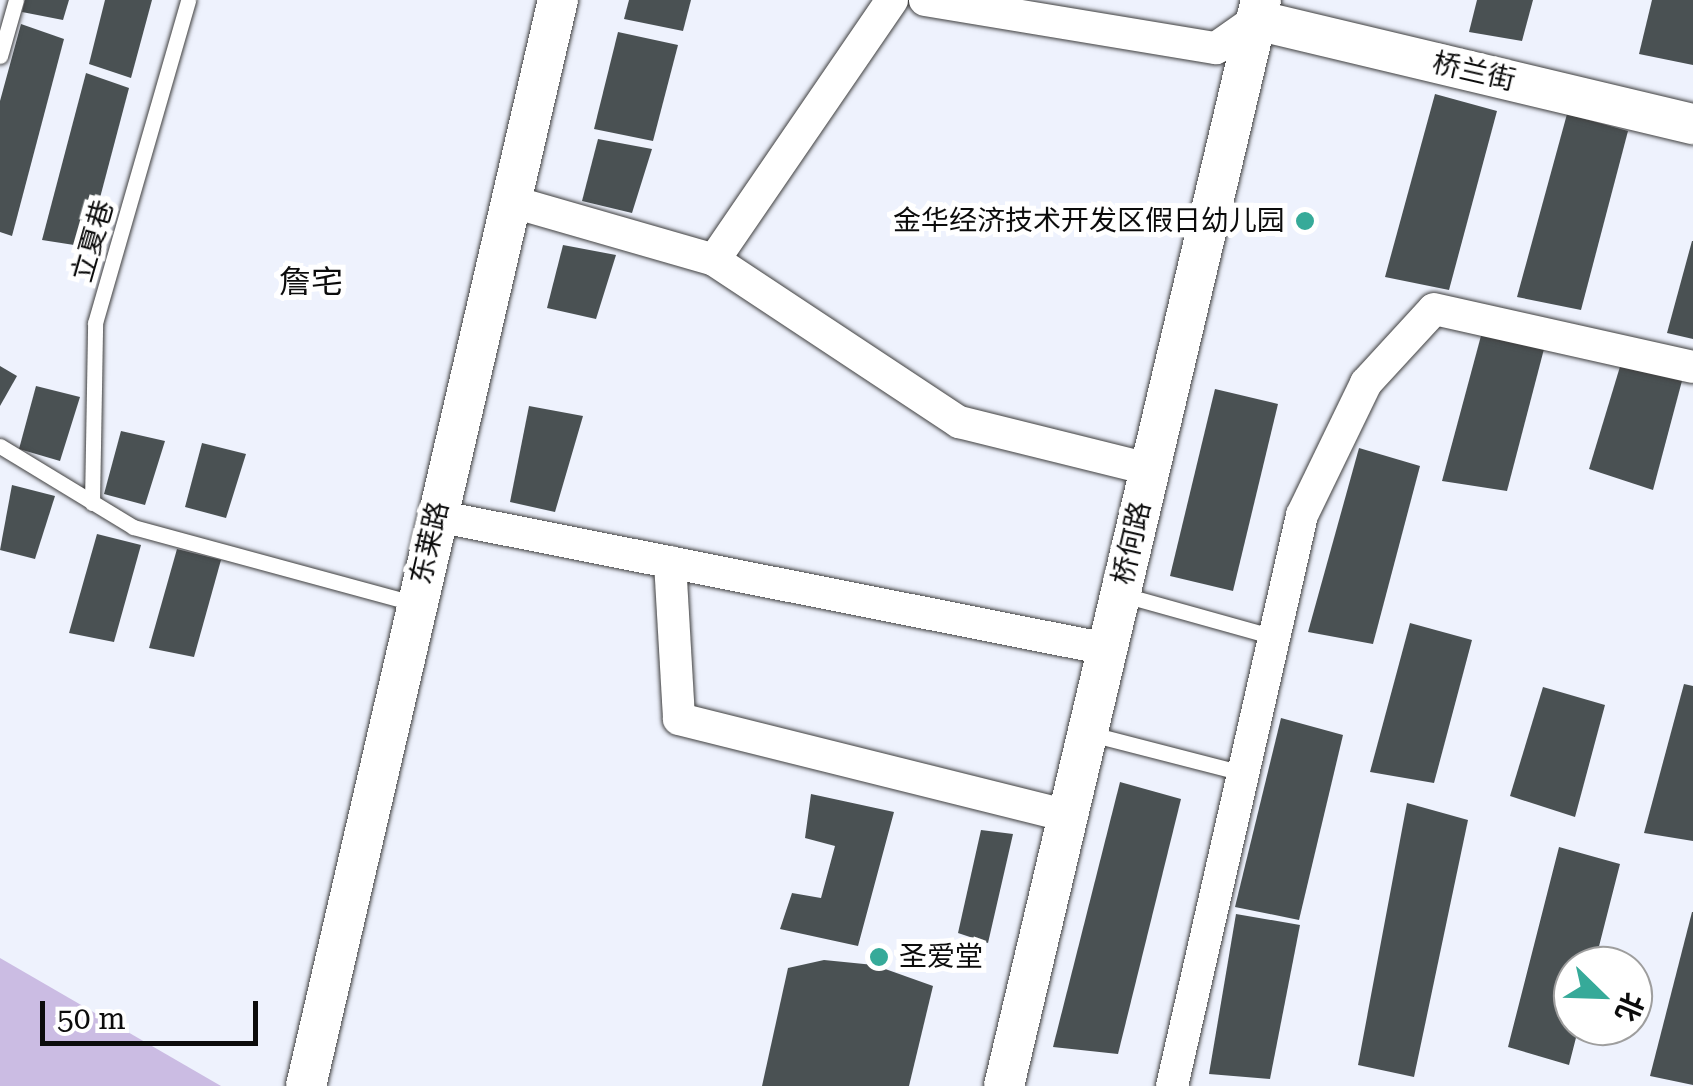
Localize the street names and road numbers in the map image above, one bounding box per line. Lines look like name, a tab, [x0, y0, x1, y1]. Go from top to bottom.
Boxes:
street label: 桥兰街	[1429, 46, 1519, 98]
street label: 立夏巷	[65, 196, 121, 286]
street label: 东莱路	[404, 498, 456, 588]
street label: 桥何路	[1106, 498, 1158, 588]

